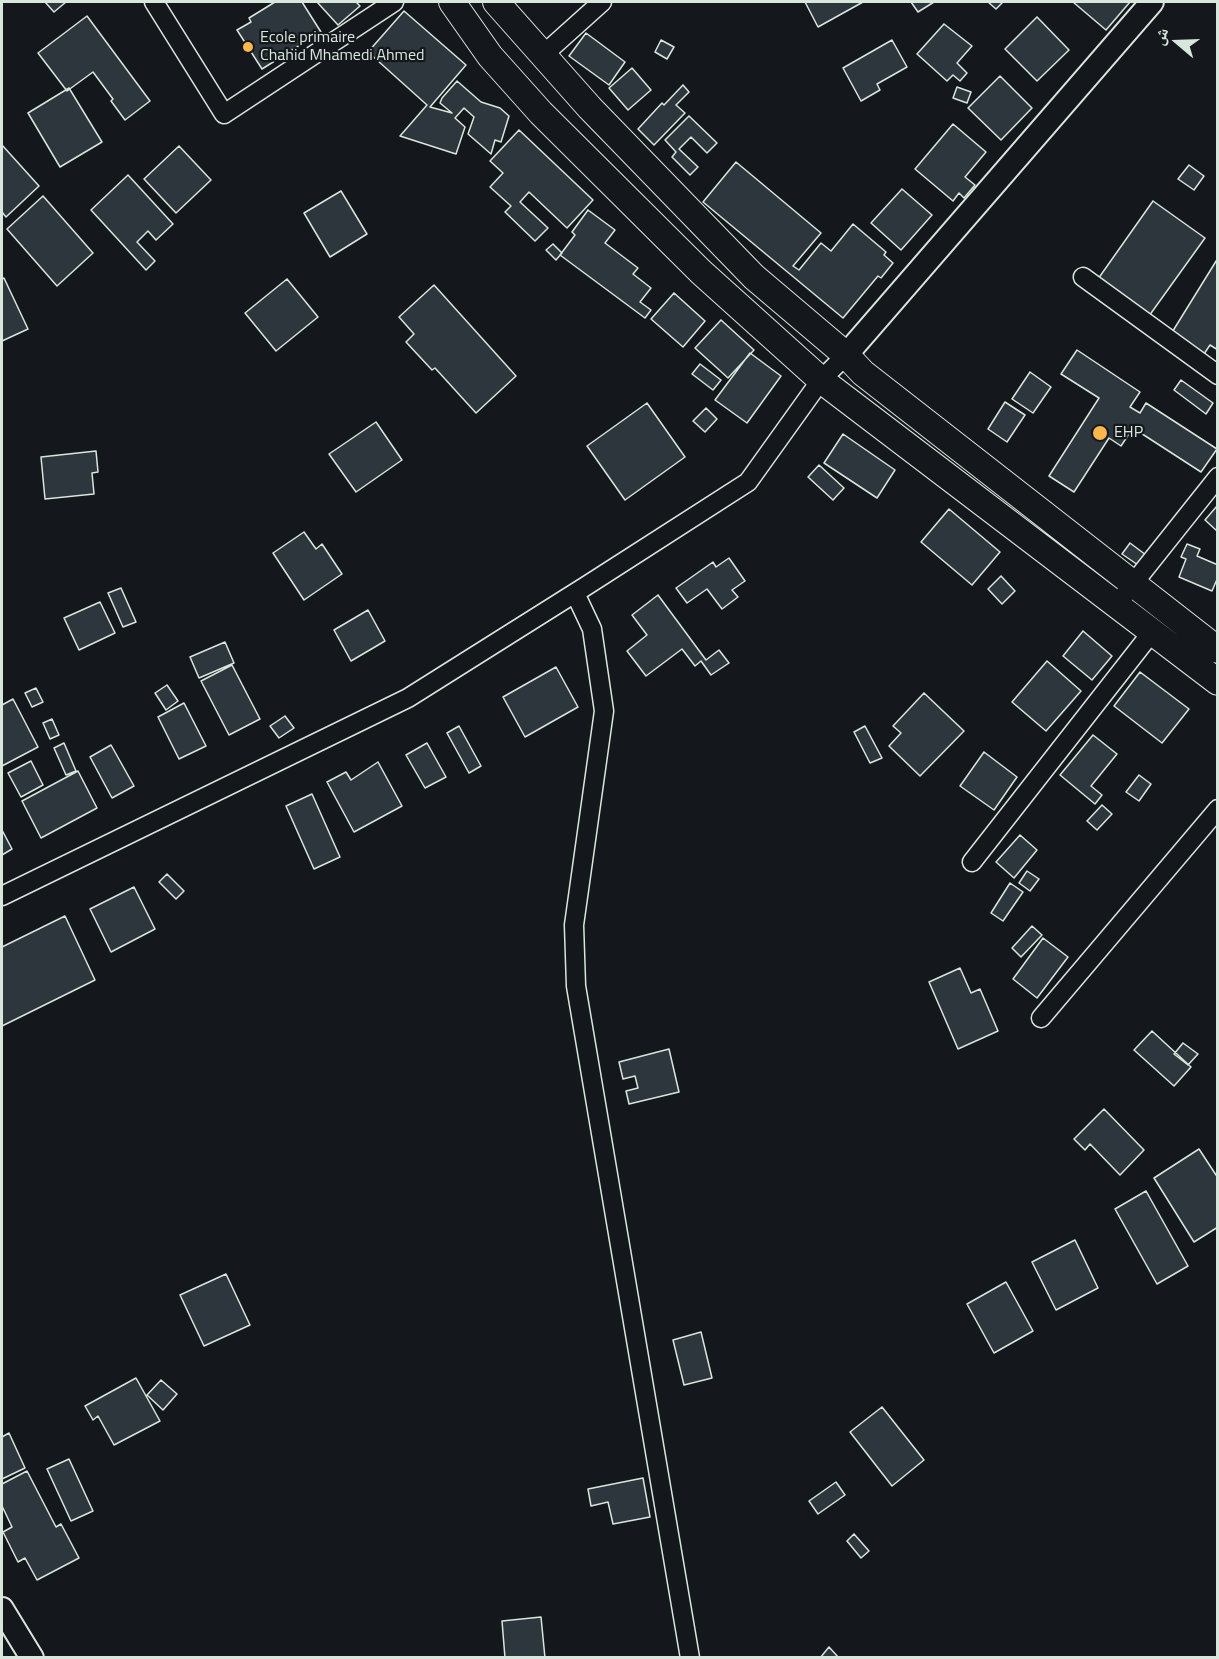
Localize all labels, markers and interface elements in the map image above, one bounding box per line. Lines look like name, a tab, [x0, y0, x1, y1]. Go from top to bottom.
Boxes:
north arrow	[1147, 12, 1207, 72]
text: ش	[1146, 24, 1174, 48]
place label: Ecole primaire Chahid Mhamedi Ahmed	[260, 28, 424, 66]
marker: Ecole primaire Chahid Mhamedi Ahmed	[241, 40, 255, 54]
place label: EHP	[1114, 423, 1143, 443]
marker: EHP	[1091, 424, 1109, 442]

